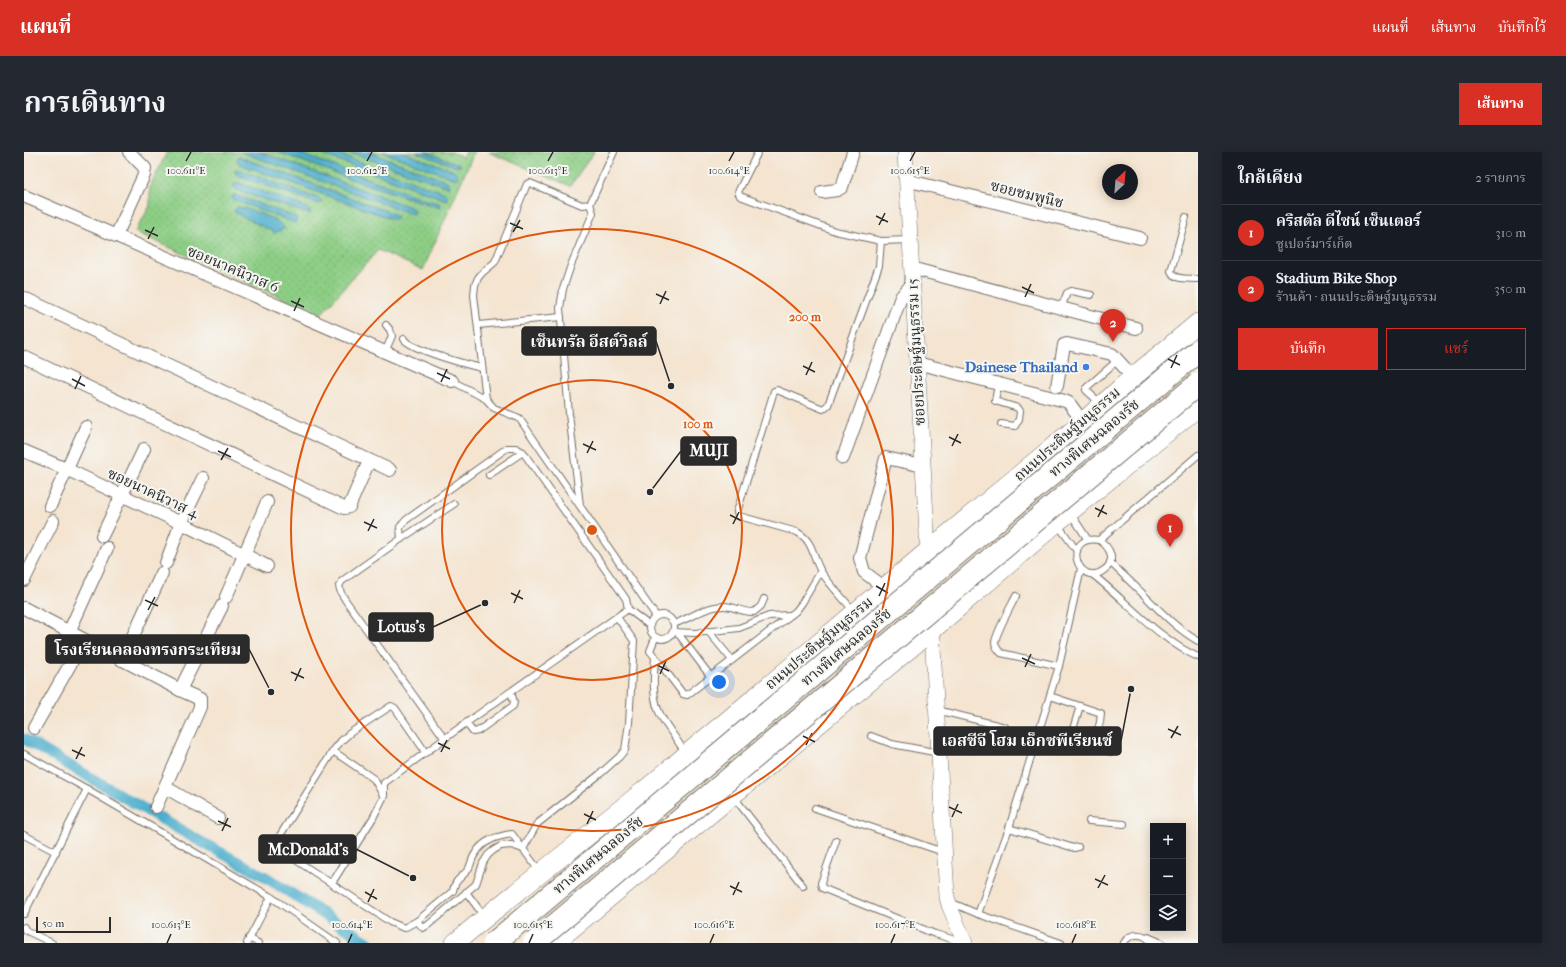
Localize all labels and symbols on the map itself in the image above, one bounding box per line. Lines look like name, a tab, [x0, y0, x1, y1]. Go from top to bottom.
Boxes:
north arrow	[1102, 164, 1138, 200]
text: 100.611°E	[167, 165, 205, 177]
text: 100.612°E	[347, 165, 387, 177]
text: 100.613°E	[528, 165, 568, 177]
text: 100.614°E	[708, 165, 750, 177]
text: 100.615°E	[890, 165, 930, 177]
street label: ซอยชมพูนิช	[988, 176, 1065, 213]
street label: ซอยนาคนิวาส 6	[184, 242, 282, 297]
street label: ซอยประดิษฐ์มนูธรรม 15	[902, 278, 930, 426]
pin: 2	[1100, 309, 1126, 342]
text: 200 m	[789, 310, 822, 324]
callout: เซ็นทรัล อีสต์วิลล์	[522, 327, 656, 355]
text: เซ็นทรัล อีสต์วิลล์	[530, 332, 649, 351]
place label: Dainese Thailand	[965, 358, 1079, 376]
marker: Dainese Thailand	[1081, 362, 1091, 372]
street label: ถนนประดิษฐ์มนูธรรม	[1010, 382, 1124, 486]
street label: ทางพิเศษฉลองรัช	[1045, 395, 1143, 481]
text: 100 m	[683, 417, 714, 431]
callout: MUJI	[681, 437, 736, 465]
text: MUJI	[688, 441, 729, 461]
street label: ซอยนาคนิวาส 4	[104, 464, 203, 522]
pin: 1	[1157, 514, 1183, 547]
centre of rings	[585, 523, 599, 537]
street label: ถนนประดิษฐ์มนูธรรม	[761, 592, 877, 694]
street label: ทางพิเศษฉลองรัช	[797, 604, 895, 690]
callout: Lotus's	[369, 613, 433, 641]
text: Lotus's	[377, 617, 425, 636]
callout: โรงเรียนคลองทรงกระเทียม	[46, 635, 249, 663]
text: โรงเรียนคลองทรงกระเทียม	[54, 639, 241, 659]
your location	[709, 672, 729, 692]
callout: เอสซีจี โฮม เอ็กซพีเรียนซ์	[934, 727, 1121, 755]
text: เอสซีจี โฮม เอ็กซพีเรียนซ์	[942, 730, 1113, 750]
street label: ทางพิเศษฉลองรัช	[549, 812, 647, 898]
callout: McDonald's	[259, 835, 356, 863]
text: McDonald's	[267, 840, 348, 859]
scale bar	[36, 915, 111, 934]
text: 100.613°E	[151, 919, 191, 931]
text: 100.614°E	[331, 919, 373, 931]
text: 100.615°E	[513, 919, 553, 931]
text: 100.616°E	[694, 919, 734, 931]
text: 100.617°E	[875, 919, 915, 931]
text: 100.618°E	[1056, 919, 1096, 931]

